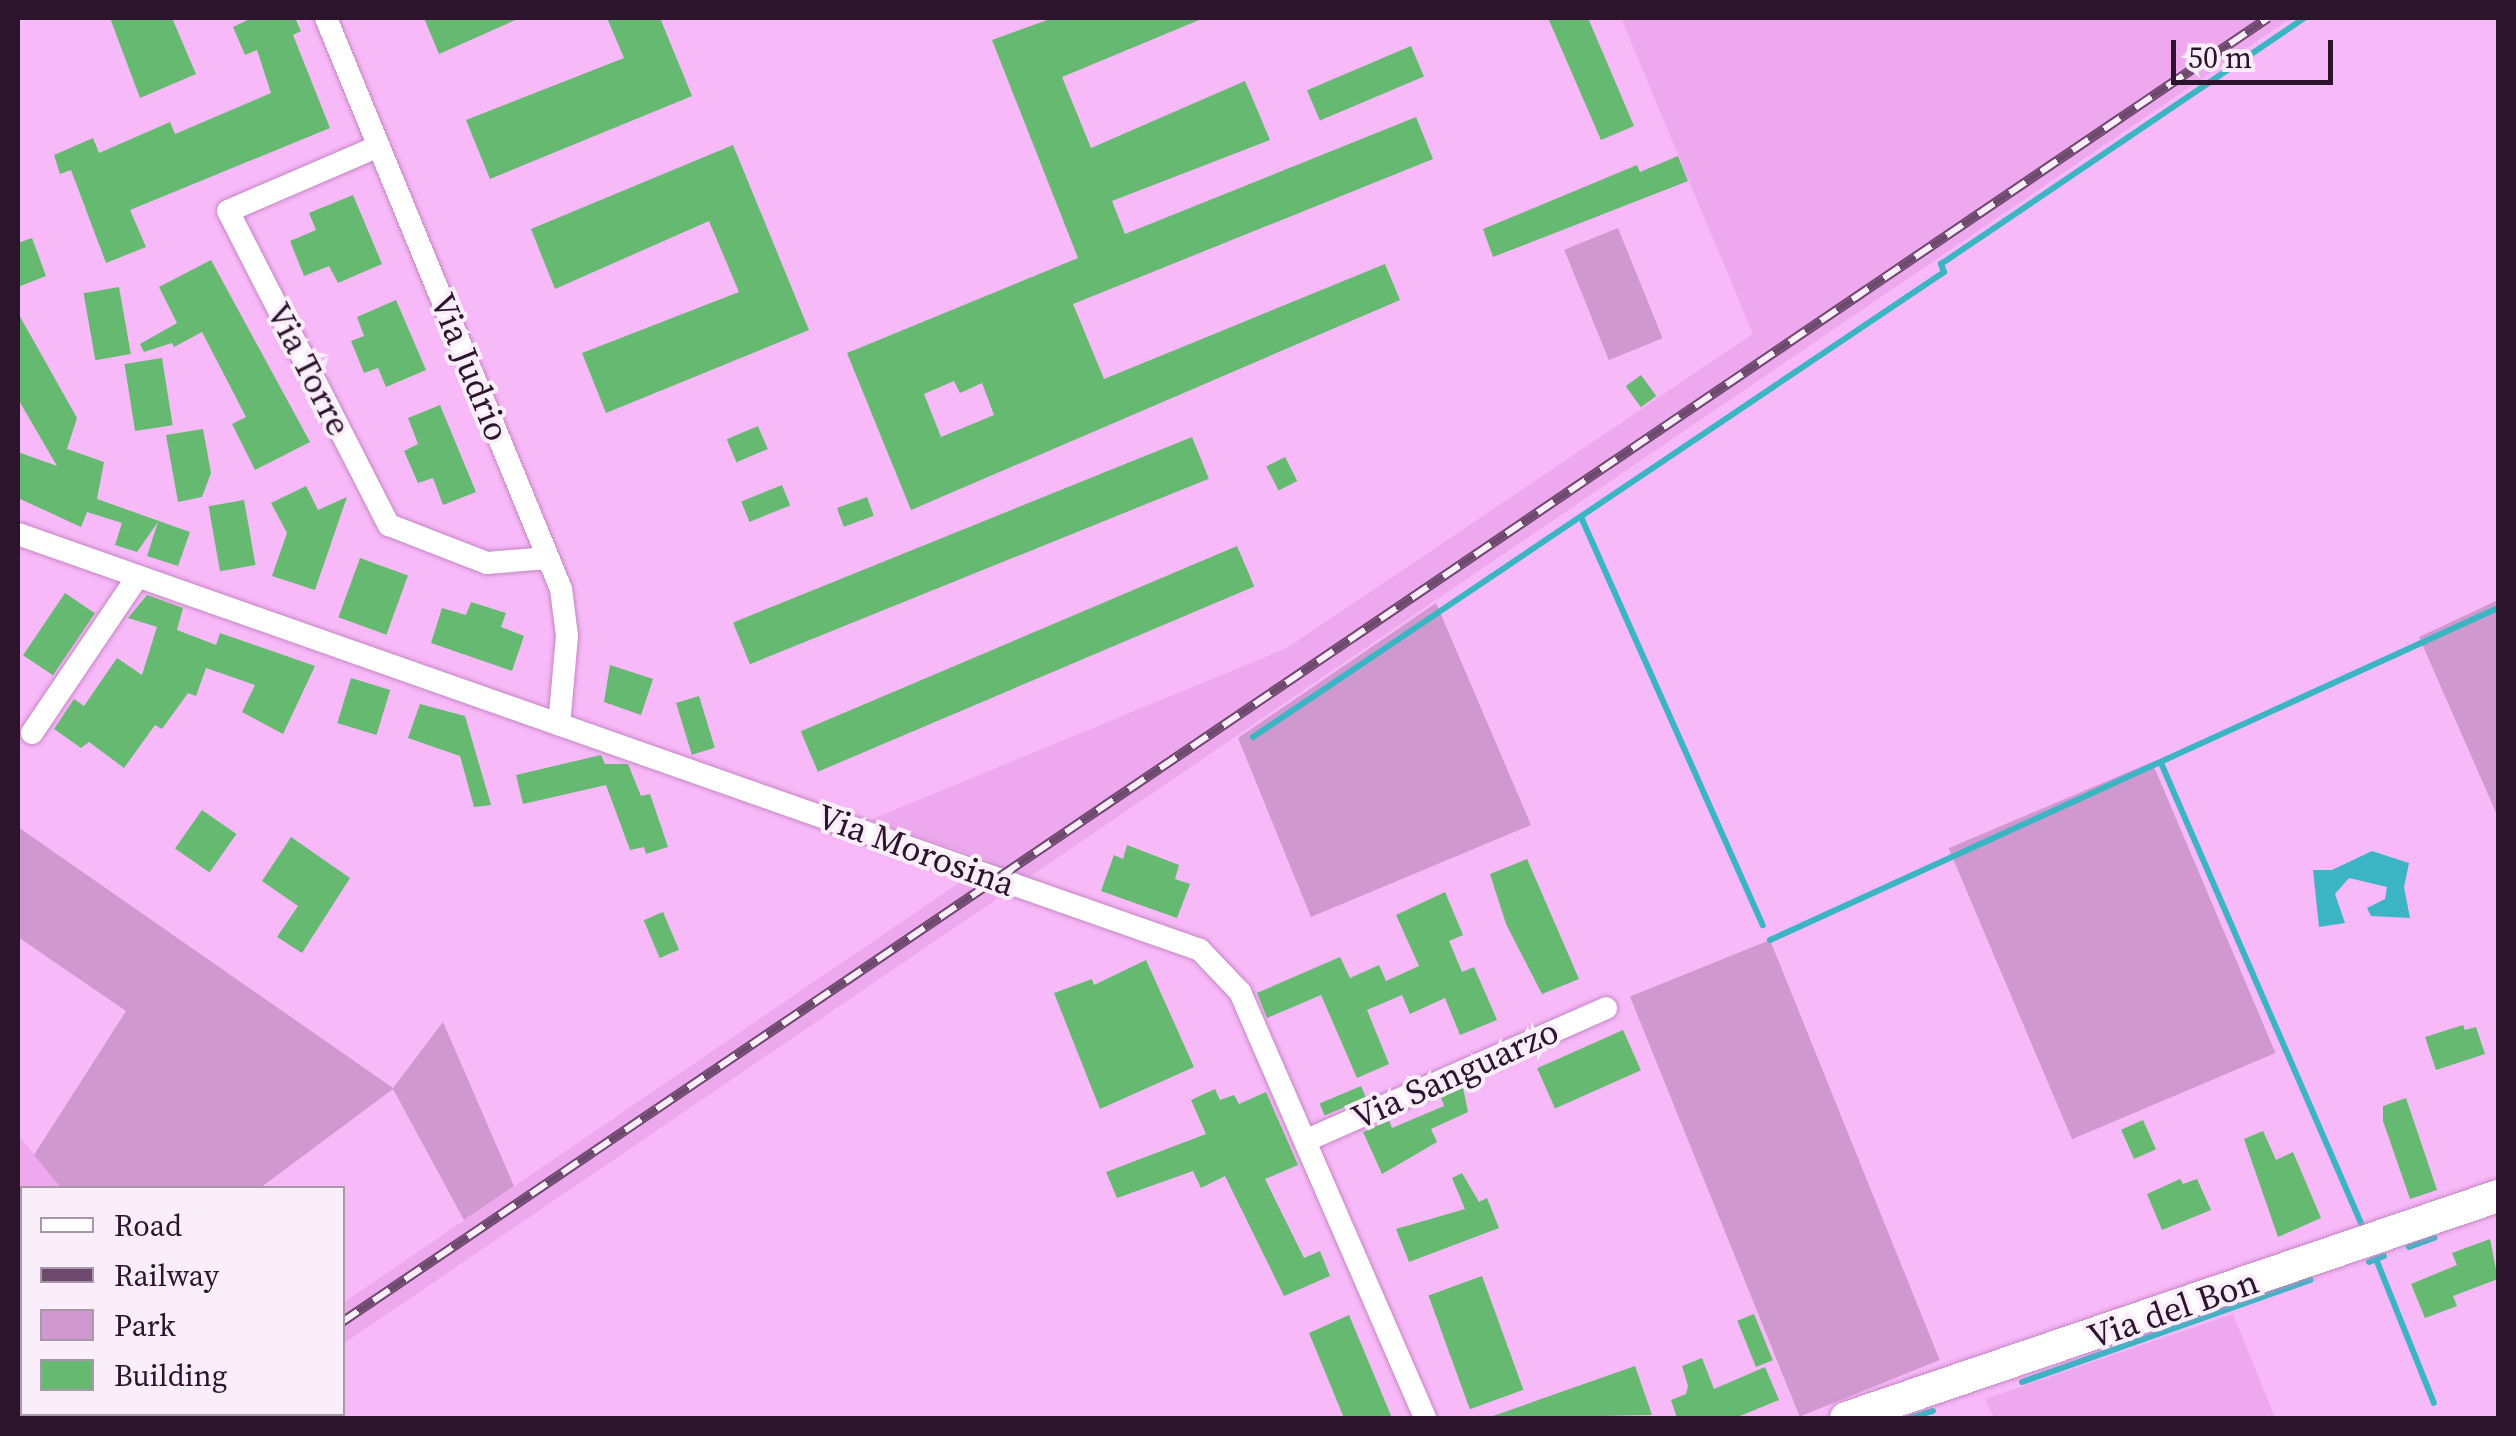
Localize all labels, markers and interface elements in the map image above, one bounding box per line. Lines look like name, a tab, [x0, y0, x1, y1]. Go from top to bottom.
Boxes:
scale bar	[2176, 20, 2338, 82]
text: 50 m	[2188, 37, 2252, 78]
street label: Via Judrio	[421, 287, 519, 447]
street label: Via Torre	[258, 295, 360, 443]
street label: Via Morosina	[811, 795, 1021, 905]
street label: Via Sanguarzo	[1345, 1010, 1565, 1138]
legend	[20, 1186, 345, 1416]
text: Road	[114, 1205, 182, 1246]
text: Railway	[114, 1255, 219, 1296]
street label: Via del Bon	[2082, 1260, 2264, 1358]
text: Park	[114, 1305, 176, 1346]
text: Building	[114, 1355, 227, 1396]

